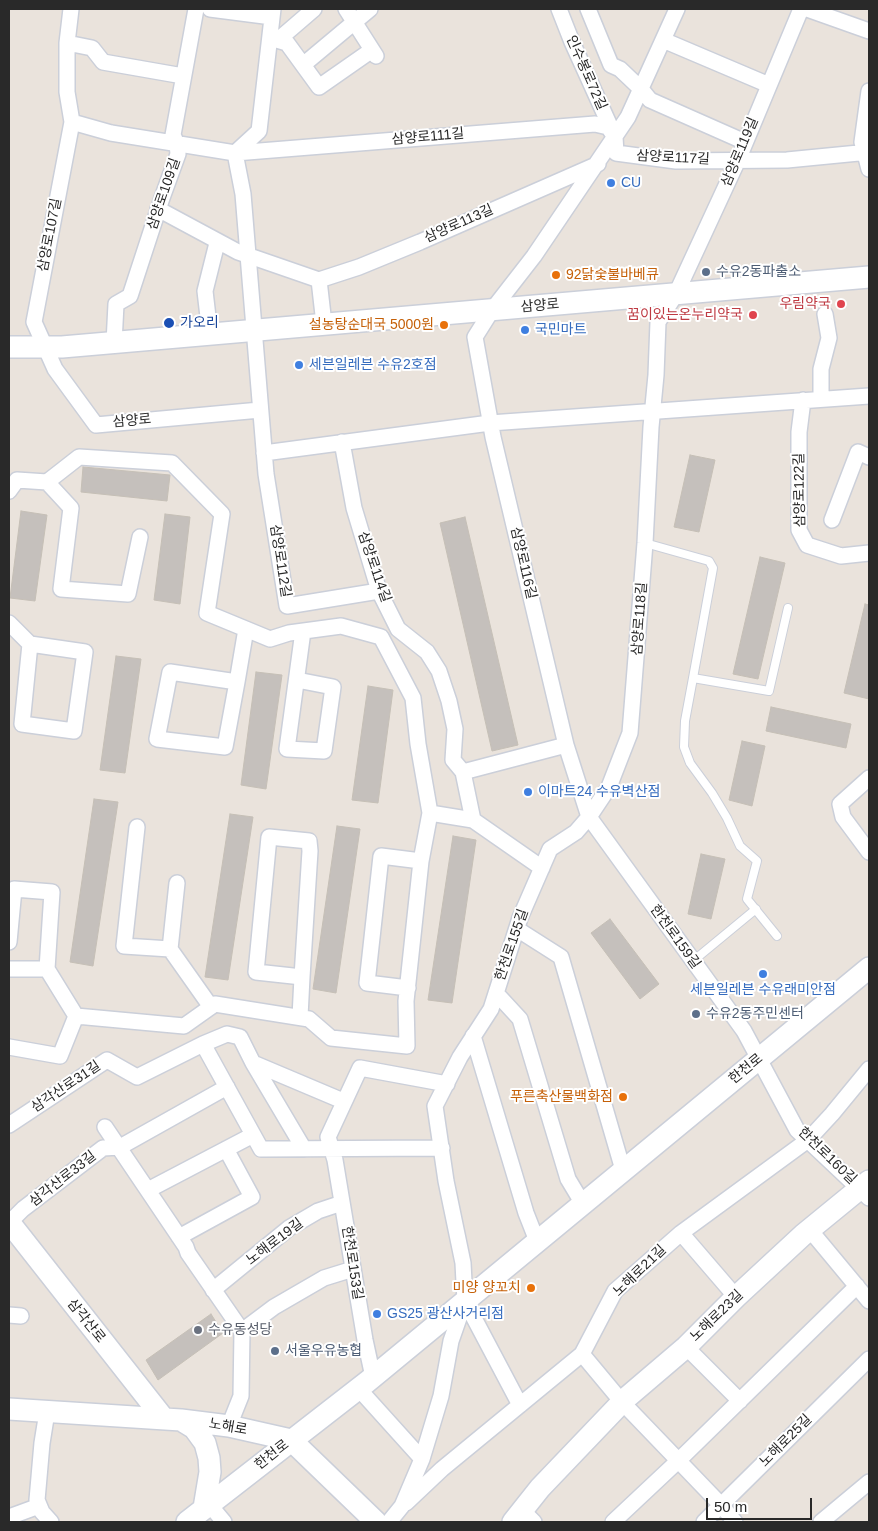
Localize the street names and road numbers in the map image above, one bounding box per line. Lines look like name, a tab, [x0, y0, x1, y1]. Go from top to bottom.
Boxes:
street label: 인수봉로72길	[562, 33, 610, 113]
street label: 삼양로119길	[718, 115, 762, 189]
street label: 삼양로111길	[391, 125, 465, 149]
street label: 삼양로117길	[636, 148, 710, 168]
street label: 삼양로109길	[144, 156, 184, 232]
street label: 삼양로107길	[35, 197, 65, 273]
street label: 삼양로113길	[422, 201, 496, 247]
street label: 삼양로	[520, 296, 560, 316]
street label: 삼양로	[112, 411, 152, 431]
street label: 삼양로122길	[791, 452, 809, 528]
street label: 삼양로112길	[266, 523, 294, 599]
street label: 삼양로116길	[507, 525, 539, 601]
street label: 삼양로114길	[354, 529, 394, 605]
street label: 삼양로118길	[629, 582, 651, 656]
street label: 한천로159길	[646, 902, 704, 972]
street label: 한천로155길	[492, 907, 532, 983]
street label: 한천로	[726, 1050, 766, 1088]
street label: 삼각산로31길	[28, 1058, 104, 1116]
street label: 한천로160길	[794, 1124, 860, 1188]
street label: 삼각산로33길	[26, 1148, 100, 1210]
street label: 노해로19길	[243, 1215, 307, 1269]
street label: 한천로153길	[338, 1225, 366, 1301]
street label: 노해로21길	[610, 1242, 670, 1300]
street label: 노해로23길	[687, 1287, 747, 1345]
street label: 삼각산로	[63, 1296, 109, 1346]
street label: 노해로25길	[756, 1411, 816, 1471]
street label: 노해로	[208, 1415, 248, 1439]
street label: 한천로	[252, 1436, 292, 1474]

